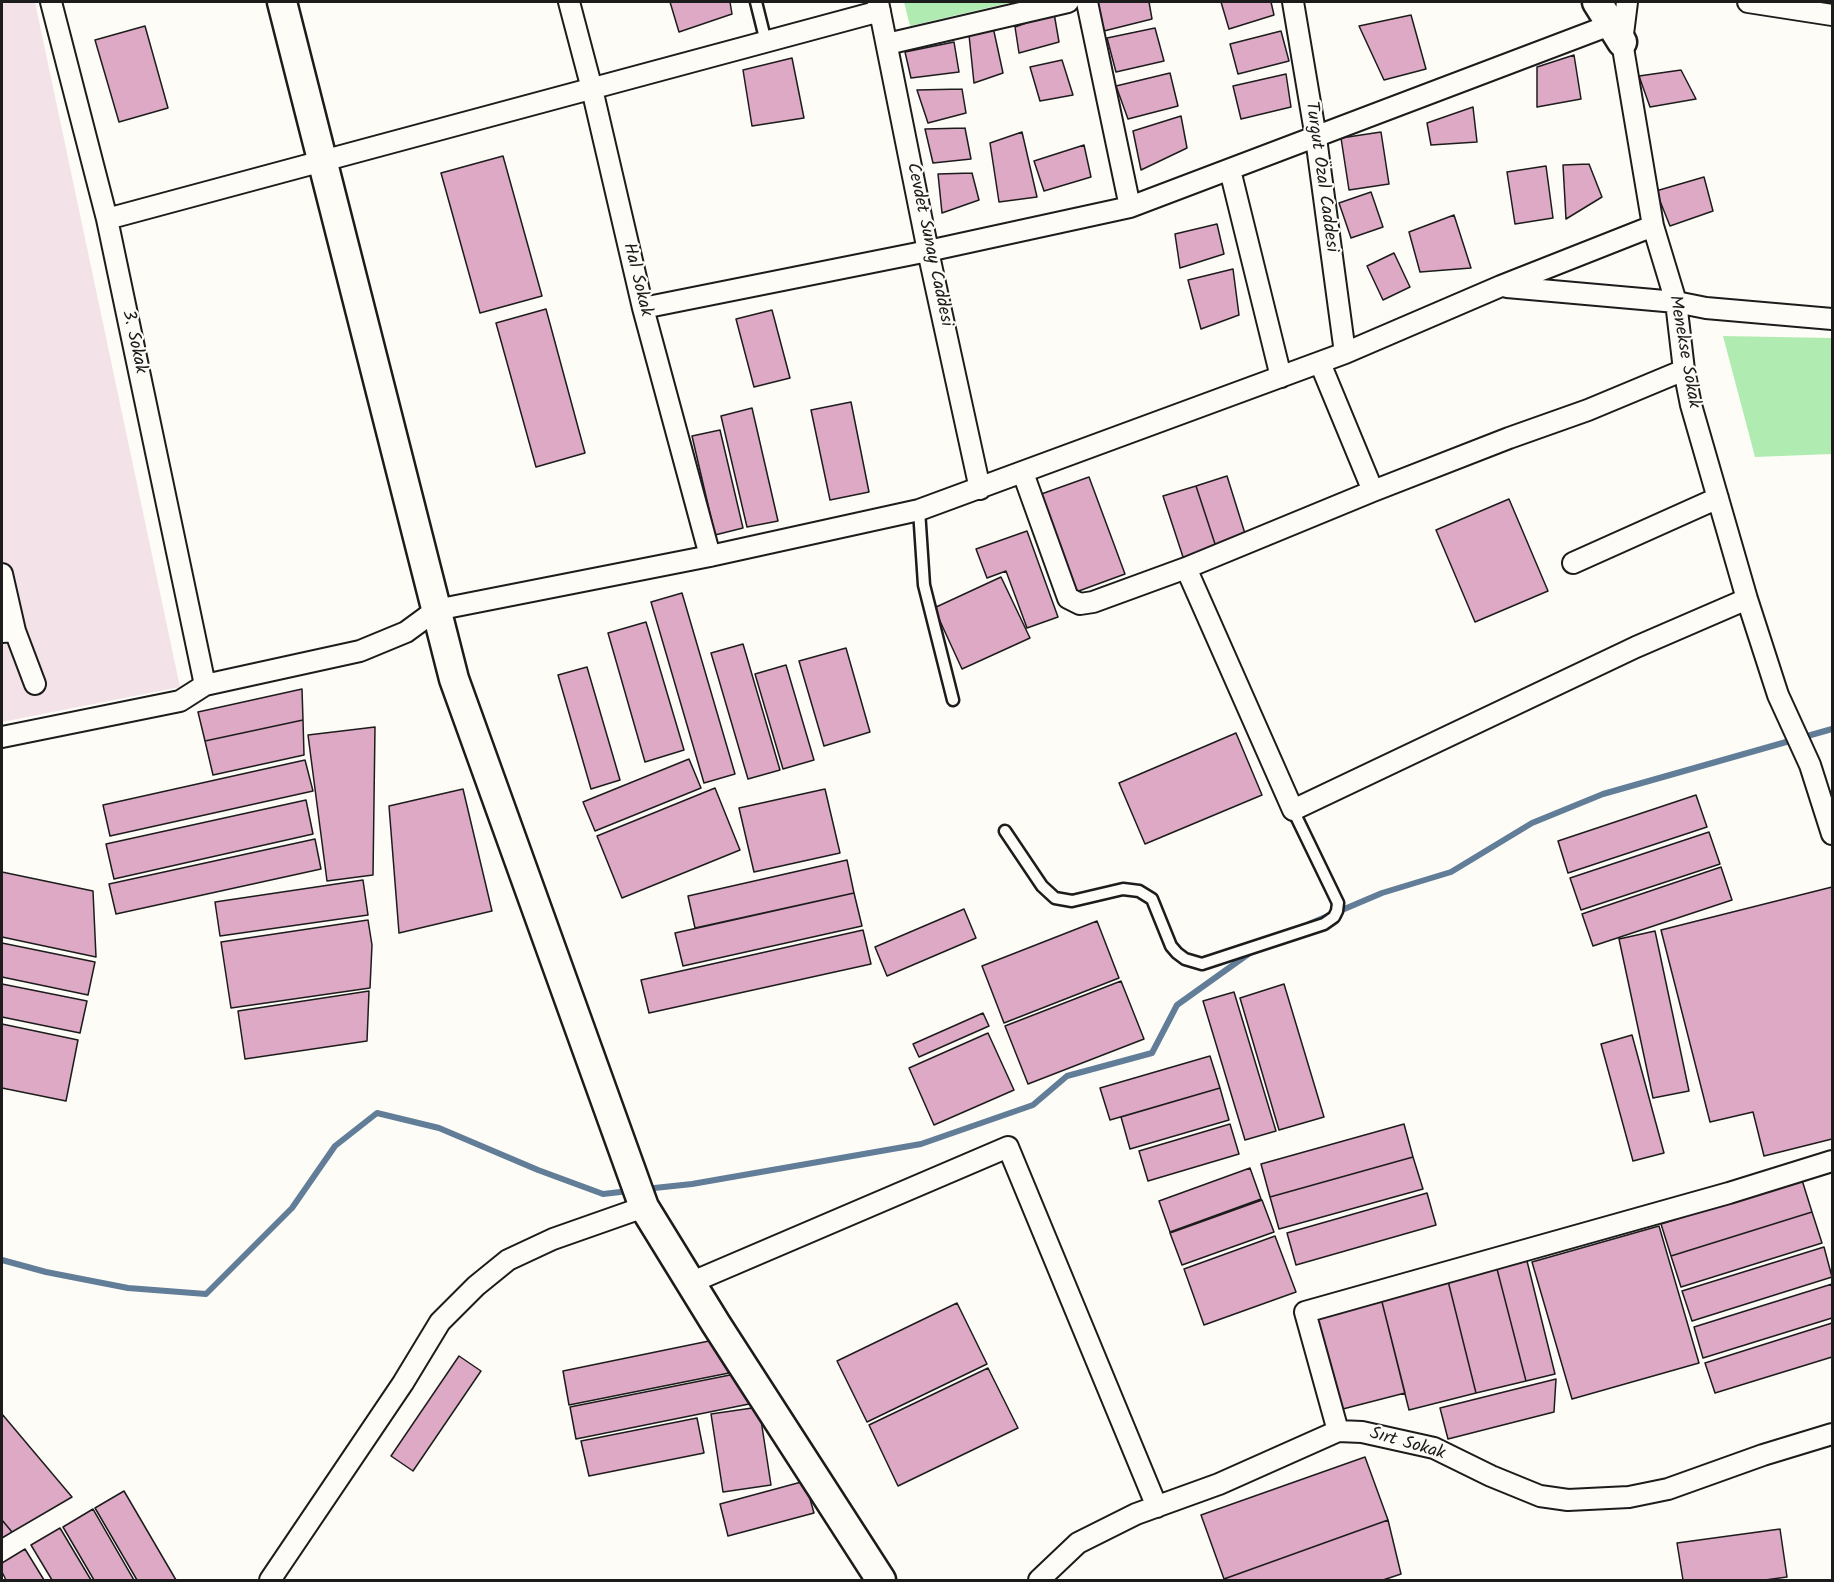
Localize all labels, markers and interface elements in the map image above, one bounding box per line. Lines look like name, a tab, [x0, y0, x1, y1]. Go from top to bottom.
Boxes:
street label: Turgut Özal Caddesi	[1299, 100, 1341, 254]
street label: Cevdet Sunay Caddesi	[900, 161, 956, 329]
street label: Hal Sokak	[616, 241, 656, 319]
street label: Menekse Sokak	[1662, 294, 1704, 410]
street label: 3. Sokak	[116, 308, 150, 376]
street label: Sırt Sokak	[1367, 1424, 1447, 1466]

